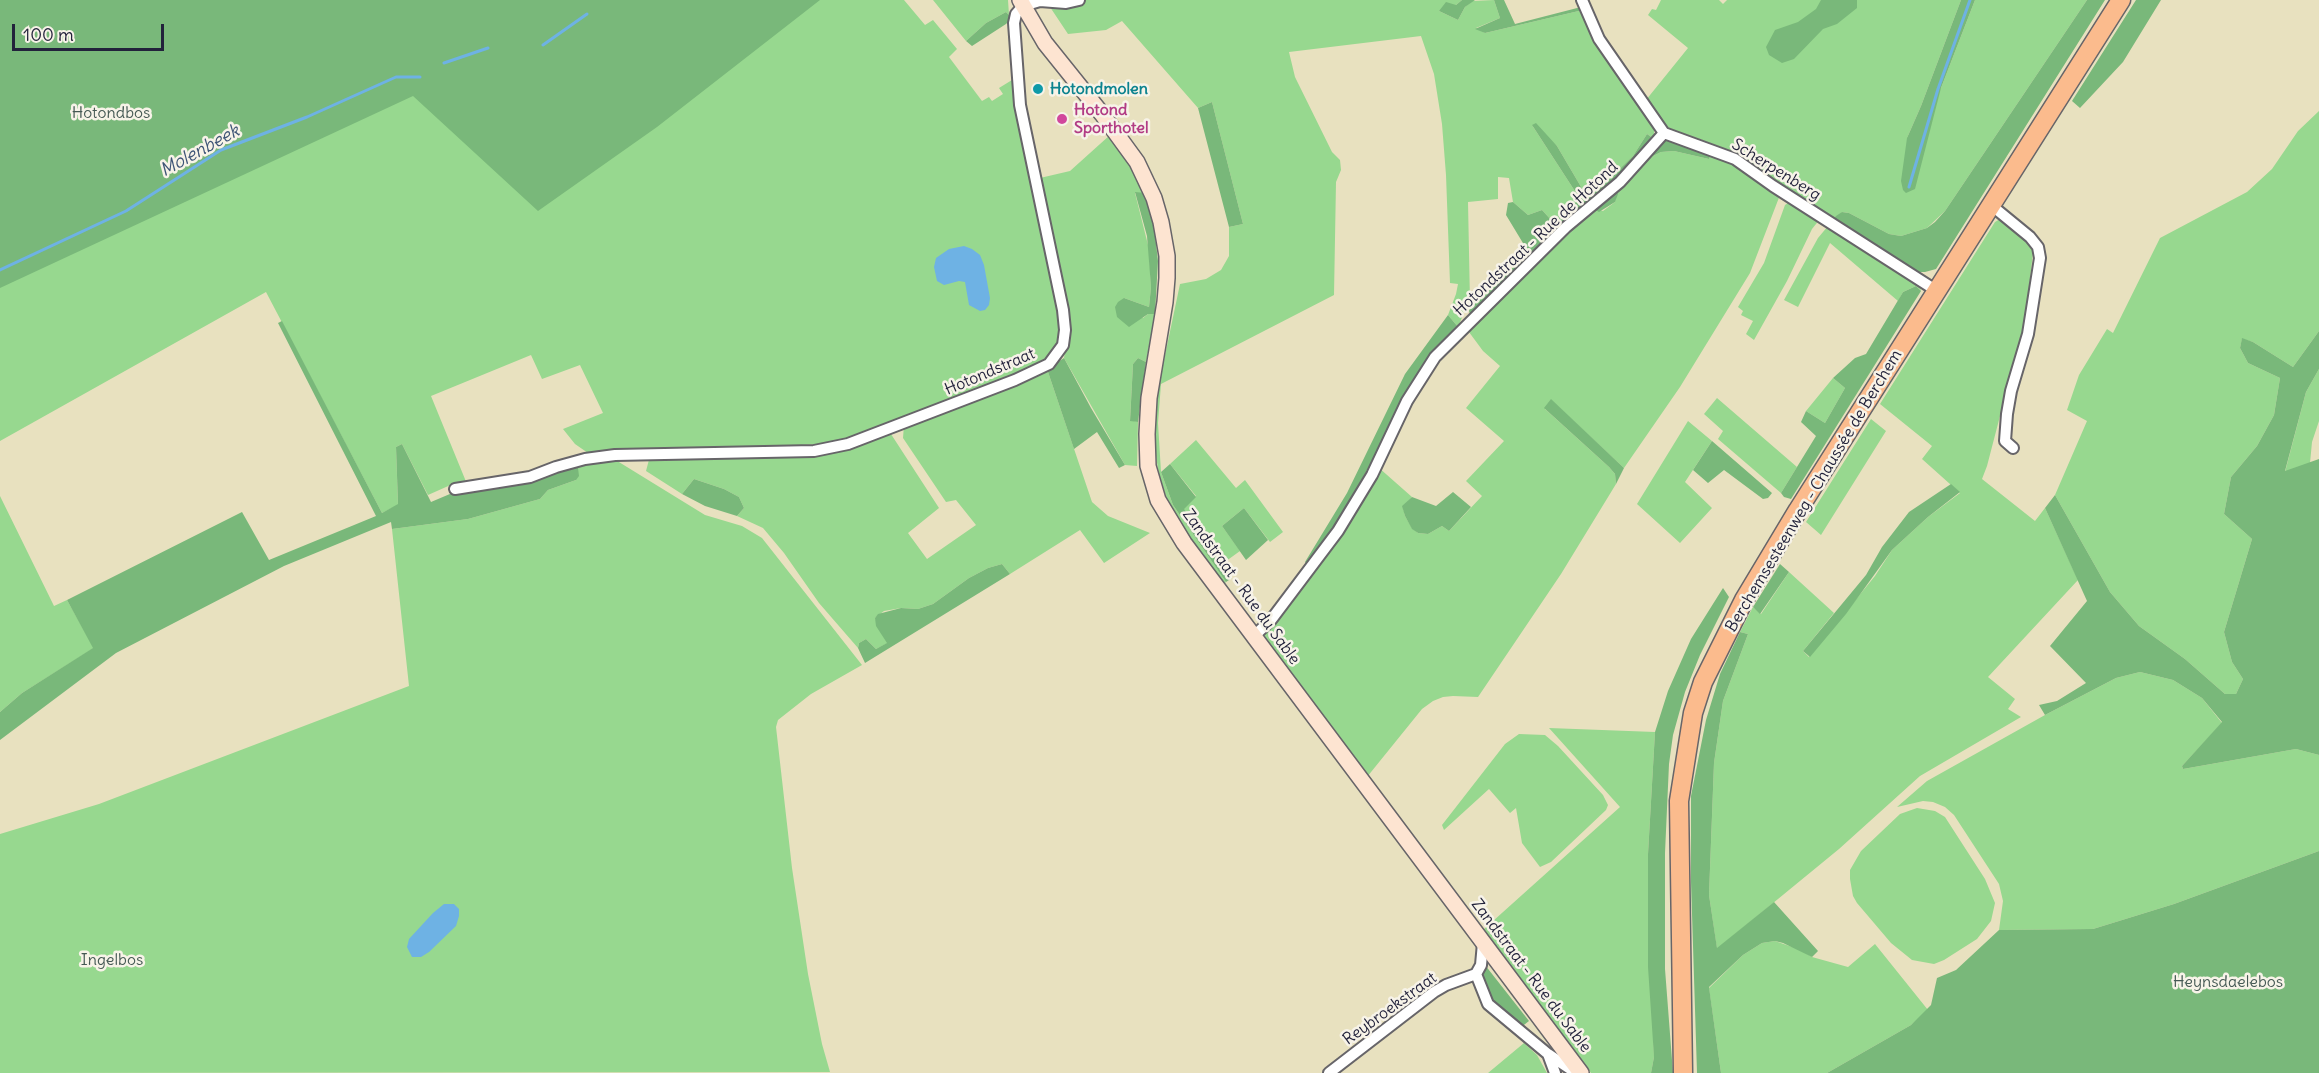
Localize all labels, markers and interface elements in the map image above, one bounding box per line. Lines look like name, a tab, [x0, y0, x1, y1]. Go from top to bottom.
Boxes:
scale bar	[15, 12, 166, 50]
text: 100 m	[23, 23, 74, 46]
place label: Hotondmolen	[1050, 79, 1148, 99]
marker: Hotondmolen	[1031, 82, 1045, 96]
place label: Hotond Sporthotel	[1074, 100, 1148, 138]
park label: Hotondbos	[72, 103, 150, 123]
marker: Hotond Sporthotel	[1055, 112, 1069, 126]
water label: Molenbeek	[157, 120, 243, 182]
street label: Scherpenberg	[1728, 135, 1824, 205]
street label: Hotondstraat - Rue de Hotond	[1450, 158, 1622, 320]
street label: Hotondstraat	[942, 344, 1038, 400]
street label: Berchemsesteenweg - Chaussée de Berchem	[1722, 346, 1906, 636]
street label: Zandstraat - Rue du Sable	[1178, 506, 1304, 668]
street label: Zandstraat - Rue du Sable	[1467, 896, 1595, 1056]
park label: Ingelbos	[81, 950, 143, 970]
street label: Reybroekstraat	[1339, 969, 1441, 1049]
park label: Heynsdaelebos	[2173, 972, 2283, 992]

